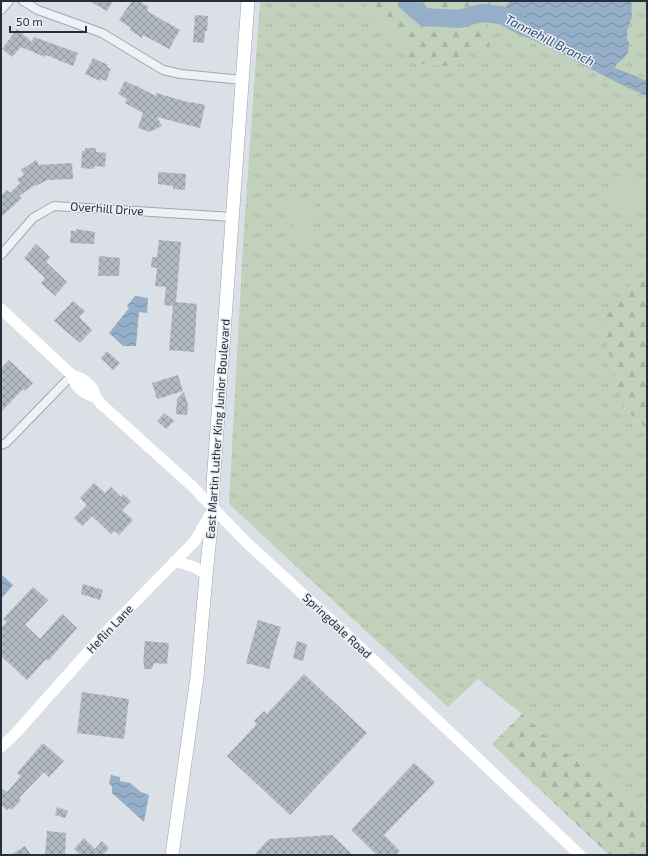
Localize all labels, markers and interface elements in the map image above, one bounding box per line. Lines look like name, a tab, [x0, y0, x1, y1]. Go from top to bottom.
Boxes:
scale bar	[10, 8, 86, 34]
water label: Tannehill Branch	[503, 11, 597, 69]
text: 50 m	[16, 14, 43, 28]
street label: Overhill Drive	[70, 198, 144, 218]
street label: East Martin Luther King Junior Boulevard	[202, 318, 232, 539]
street label: Springdale Road	[300, 590, 375, 661]
street label: Heflin Lane	[83, 601, 135, 656]

